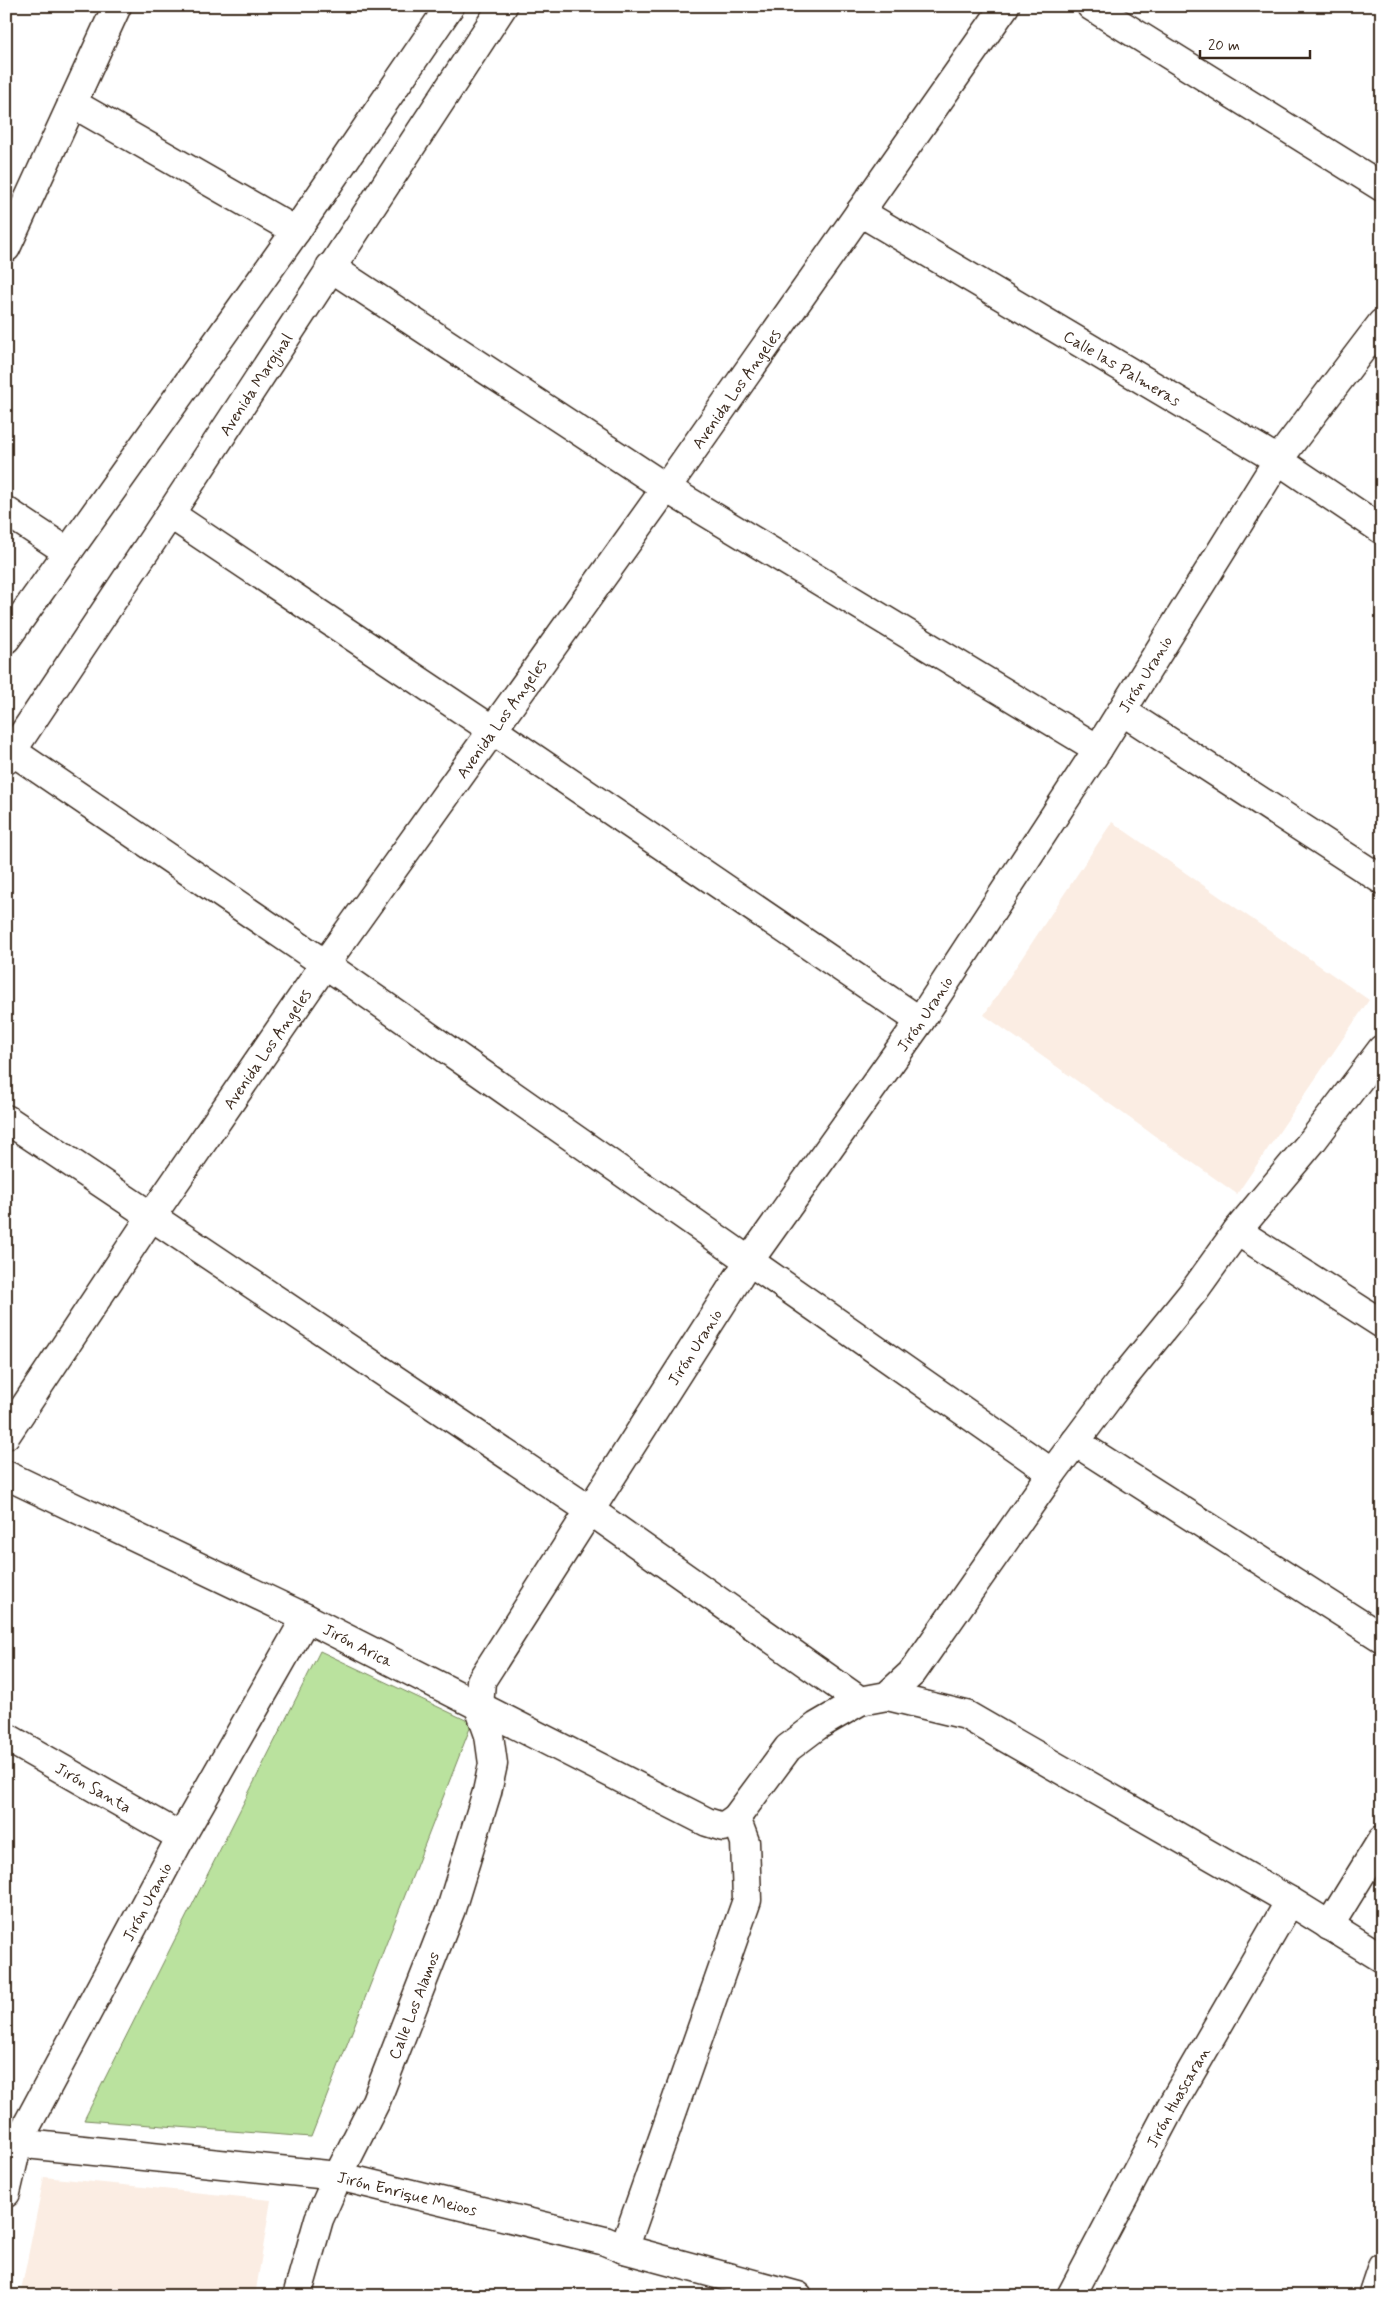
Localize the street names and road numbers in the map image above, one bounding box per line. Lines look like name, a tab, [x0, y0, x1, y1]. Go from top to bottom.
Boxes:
street label: Avenida Los Angeles	[688, 325, 787, 453]
street label: Calle las Palmeras	[1059, 326, 1184, 412]
street label: Avenida Marginal	[215, 330, 298, 440]
street label: Jirón Uranio	[1114, 632, 1178, 717]
street label: Avenida Los Angeles	[452, 656, 552, 783]
street label: Jirón Uranio	[893, 973, 959, 1056]
street label: Avenida Los Angeles	[219, 985, 317, 1114]
street label: Jirón Uranio	[663, 1305, 728, 1390]
street label: Jirón Arica	[319, 1619, 397, 1673]
street label: Jirón Santa	[51, 1758, 135, 1819]
street label: Jirón Uranio	[118, 1859, 178, 1945]
street label: Calle Los Alamos	[384, 1949, 445, 2063]
street label: Jirón Huascaran	[1142, 2043, 1216, 2152]
street label: Jirón Enrique Meioos	[335, 2167, 479, 2221]

